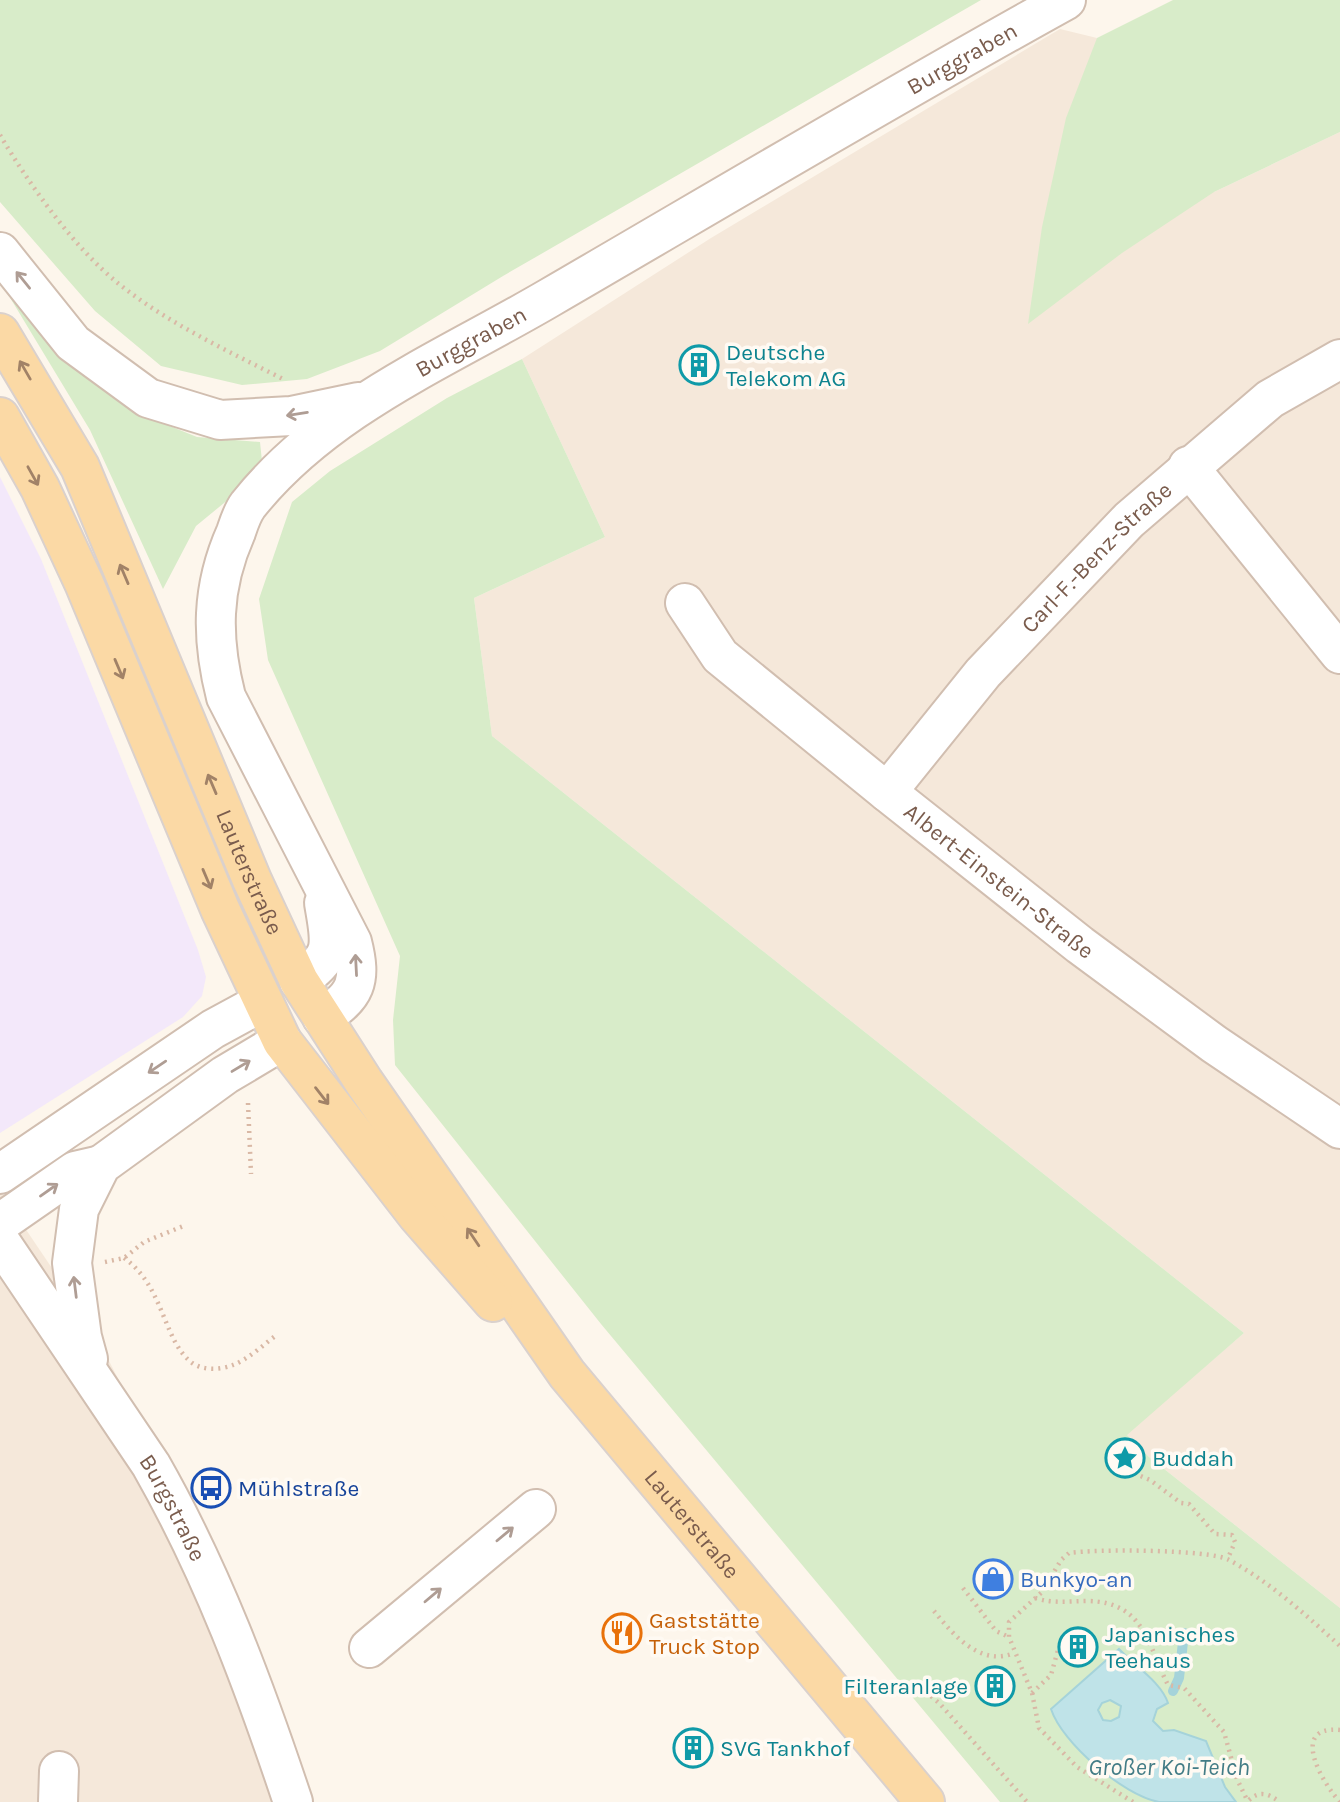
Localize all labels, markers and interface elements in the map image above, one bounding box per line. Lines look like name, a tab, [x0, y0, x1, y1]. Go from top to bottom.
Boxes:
street label: Burggraben	[902, 16, 1022, 100]
one-way arrow	[15, 272, 31, 290]
street label: Burggraben	[410, 300, 531, 383]
place label: Deutsche Telekom AG	[726, 339, 846, 392]
building icon: Deutsche Telekom AG	[678, 344, 720, 386]
one-way arrow	[17, 361, 31, 381]
one-way arrow	[286, 408, 309, 421]
one-way arrow	[27, 465, 40, 486]
street label: Carl-F.-Benz-Straße	[1015, 476, 1177, 638]
one-way arrow	[117, 564, 130, 586]
one-way arrow	[114, 658, 127, 679]
one-way arrow	[205, 774, 218, 795]
street label: Albert-Einstein-Straße	[899, 797, 1099, 964]
street label: Lauterstraße	[211, 805, 289, 939]
one-way arrow	[201, 868, 214, 889]
one-way arrow	[349, 954, 362, 977]
one-way arrow	[231, 1058, 251, 1072]
one-way arrow	[148, 1060, 167, 1074]
one-way arrow	[315, 1086, 330, 1105]
one-way arrow	[39, 1183, 58, 1197]
one-way arrow	[465, 1228, 480, 1247]
one-way arrow	[68, 1276, 81, 1299]
place icon: Buddah	[1104, 1437, 1146, 1479]
place label: Buddah	[1152, 1445, 1234, 1472]
street label: Burgstraße	[134, 1449, 212, 1565]
street label: Lauterstraße	[639, 1464, 746, 1584]
bus stop icon: Mühlstraße	[190, 1467, 232, 1509]
place label: Mühlstraße	[238, 1475, 359, 1502]
one-way arrow	[496, 1527, 514, 1542]
shop icon: Bunkyo-an	[972, 1558, 1014, 1600]
place label: Bunkyo-an	[1020, 1566, 1133, 1593]
one-way arrow	[423, 1587, 441, 1603]
place label: Gaststätte Truck Stop	[649, 1607, 760, 1660]
restaurant icon: Gaststätte Truck Stop	[601, 1612, 643, 1654]
place label: Japanisches Teehaus	[1105, 1621, 1236, 1674]
building icon: Japanisches Teehaus	[1057, 1626, 1099, 1668]
building icon: Filteranlage	[974, 1665, 1016, 1707]
place label: Filteranlage	[843, 1673, 968, 1700]
building icon: SVG Tankhof	[672, 1727, 714, 1769]
place label: SVG Tankhof	[720, 1735, 851, 1762]
water label: Großer Koi-Teich	[1088, 1753, 1250, 1781]

